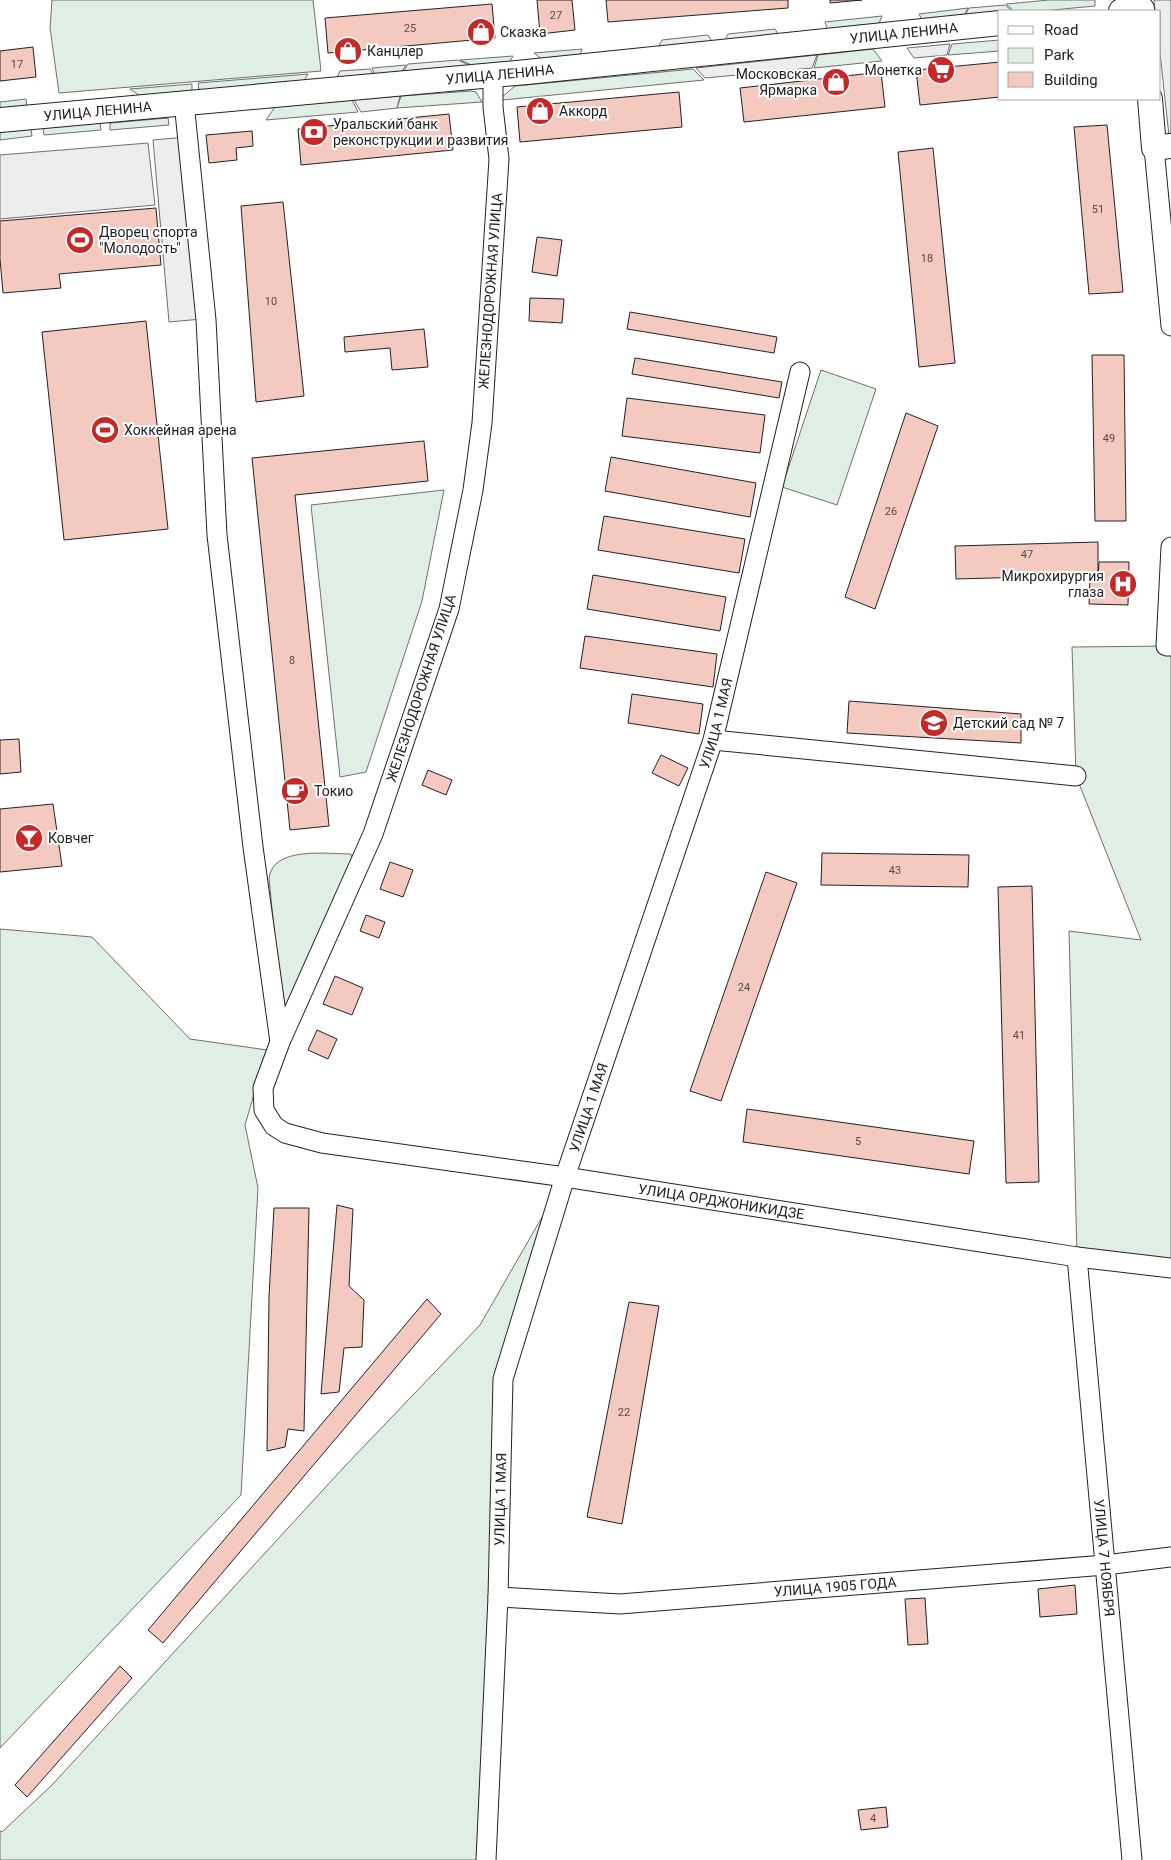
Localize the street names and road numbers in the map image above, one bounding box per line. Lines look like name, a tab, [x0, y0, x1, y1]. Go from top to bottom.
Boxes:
street label: УЛИЦА ЛЕНИНА	[849, 19, 959, 47]
street label: УЛИЦА ЛЕНИНА	[445, 61, 555, 87]
street label: УЛИЦА ЛЕНИНА	[43, 98, 152, 124]
street label: ЖЕЛЕЗНОДОРОЖНАЯ УЛИЦА	[475, 192, 505, 390]
street label: ЖЕЛЕЗНОДОРОЖНАЯ УЛИЦА	[383, 592, 459, 784]
street label: УЛИЦА 1 МАЯ	[696, 676, 735, 771]
street label: УЛИЦА 1 МАЯ	[566, 1061, 611, 1154]
street label: УЛИЦА ОРДЖОНИКИДЗЕ	[637, 1181, 805, 1222]
street label: УЛИЦА 1 МАЯ	[491, 1453, 509, 1546]
street label: УЛИЦА 7 НОЯБРЯ	[1091, 1498, 1118, 1617]
street label: УЛИЦА 1905 ГОДА	[773, 1574, 897, 1600]

